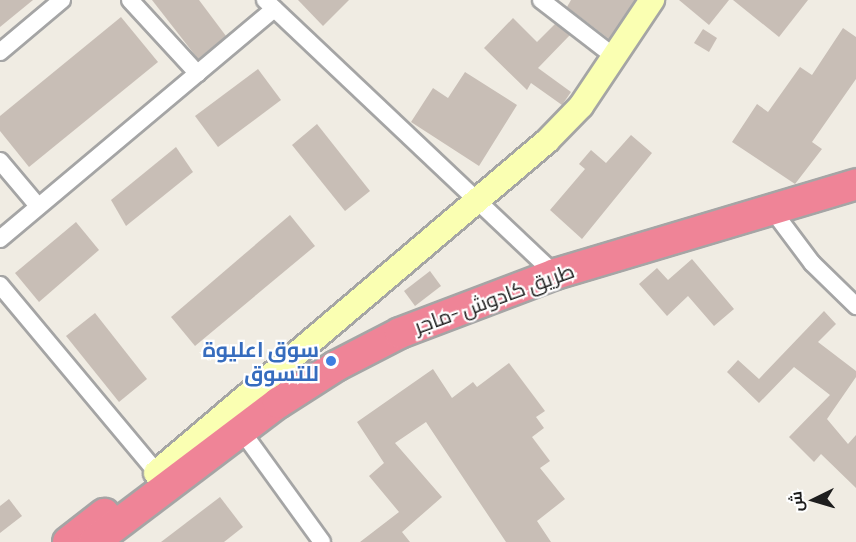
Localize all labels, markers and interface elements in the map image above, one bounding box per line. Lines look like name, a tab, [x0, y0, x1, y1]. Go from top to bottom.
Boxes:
street label: طريق كادوش -ماجر	[410, 257, 578, 339]
place label: سوق اعليوة للتسوق	[203, 336, 319, 386]
marker: سوق اعليوة للتسوق	[324, 354, 338, 368]
north arrow	[784, 470, 844, 530]
text: ش	[785, 491, 806, 513]

